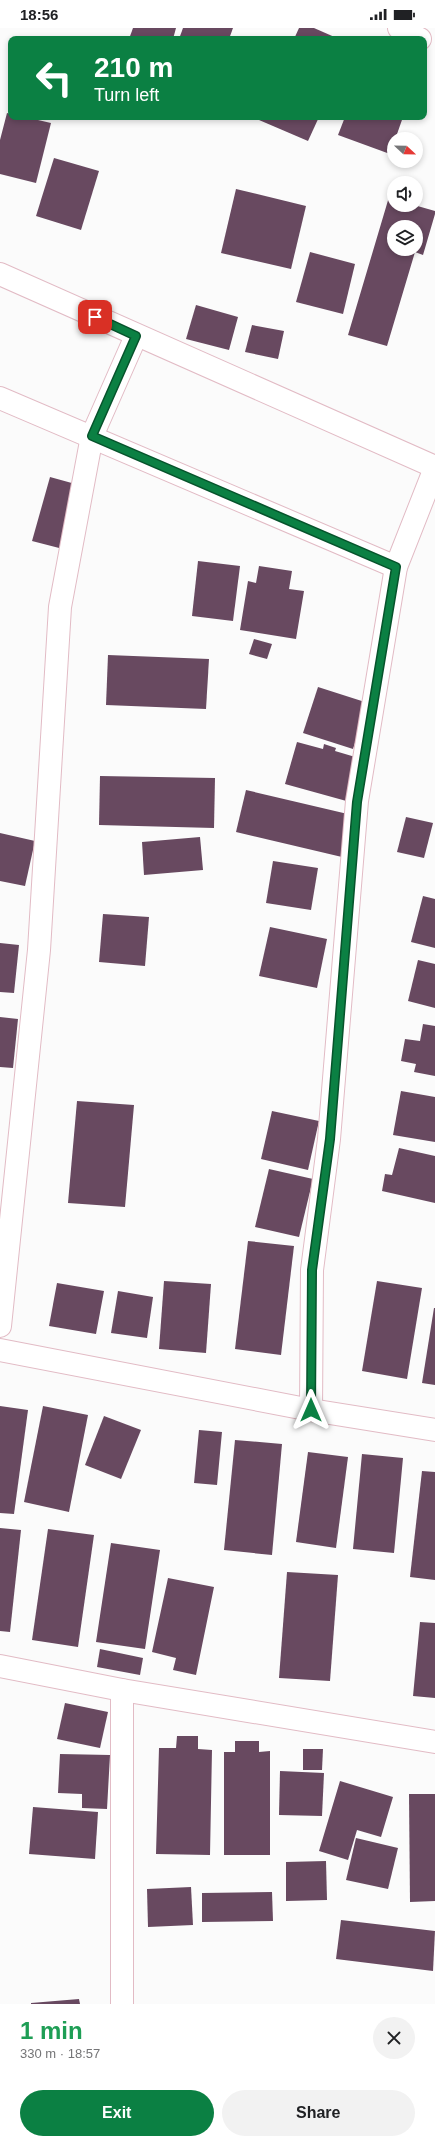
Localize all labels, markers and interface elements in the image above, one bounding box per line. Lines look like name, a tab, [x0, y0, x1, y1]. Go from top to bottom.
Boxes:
text: 18:56	[20, 6, 58, 23]
icon: left	[28, 52, 80, 104]
text: 210 m	[94, 52, 173, 83]
text: Turn left	[94, 85, 159, 105]
north arrow	[387, 132, 423, 168]
map controls	[387, 132, 423, 256]
button: sound	[387, 176, 423, 212]
button: layers	[387, 220, 423, 256]
pin	[78, 300, 112, 334]
icon: arrive	[84, 306, 106, 328]
position arrow	[290, 1389, 332, 1431]
text: 1 min	[20, 2017, 83, 2044]
button: close	[373, 2017, 415, 2059]
text: 330 m · 18:57	[20, 2046, 100, 2061]
button: Exit	[20, 2090, 214, 2136]
button: Share	[222, 2090, 415, 2136]

